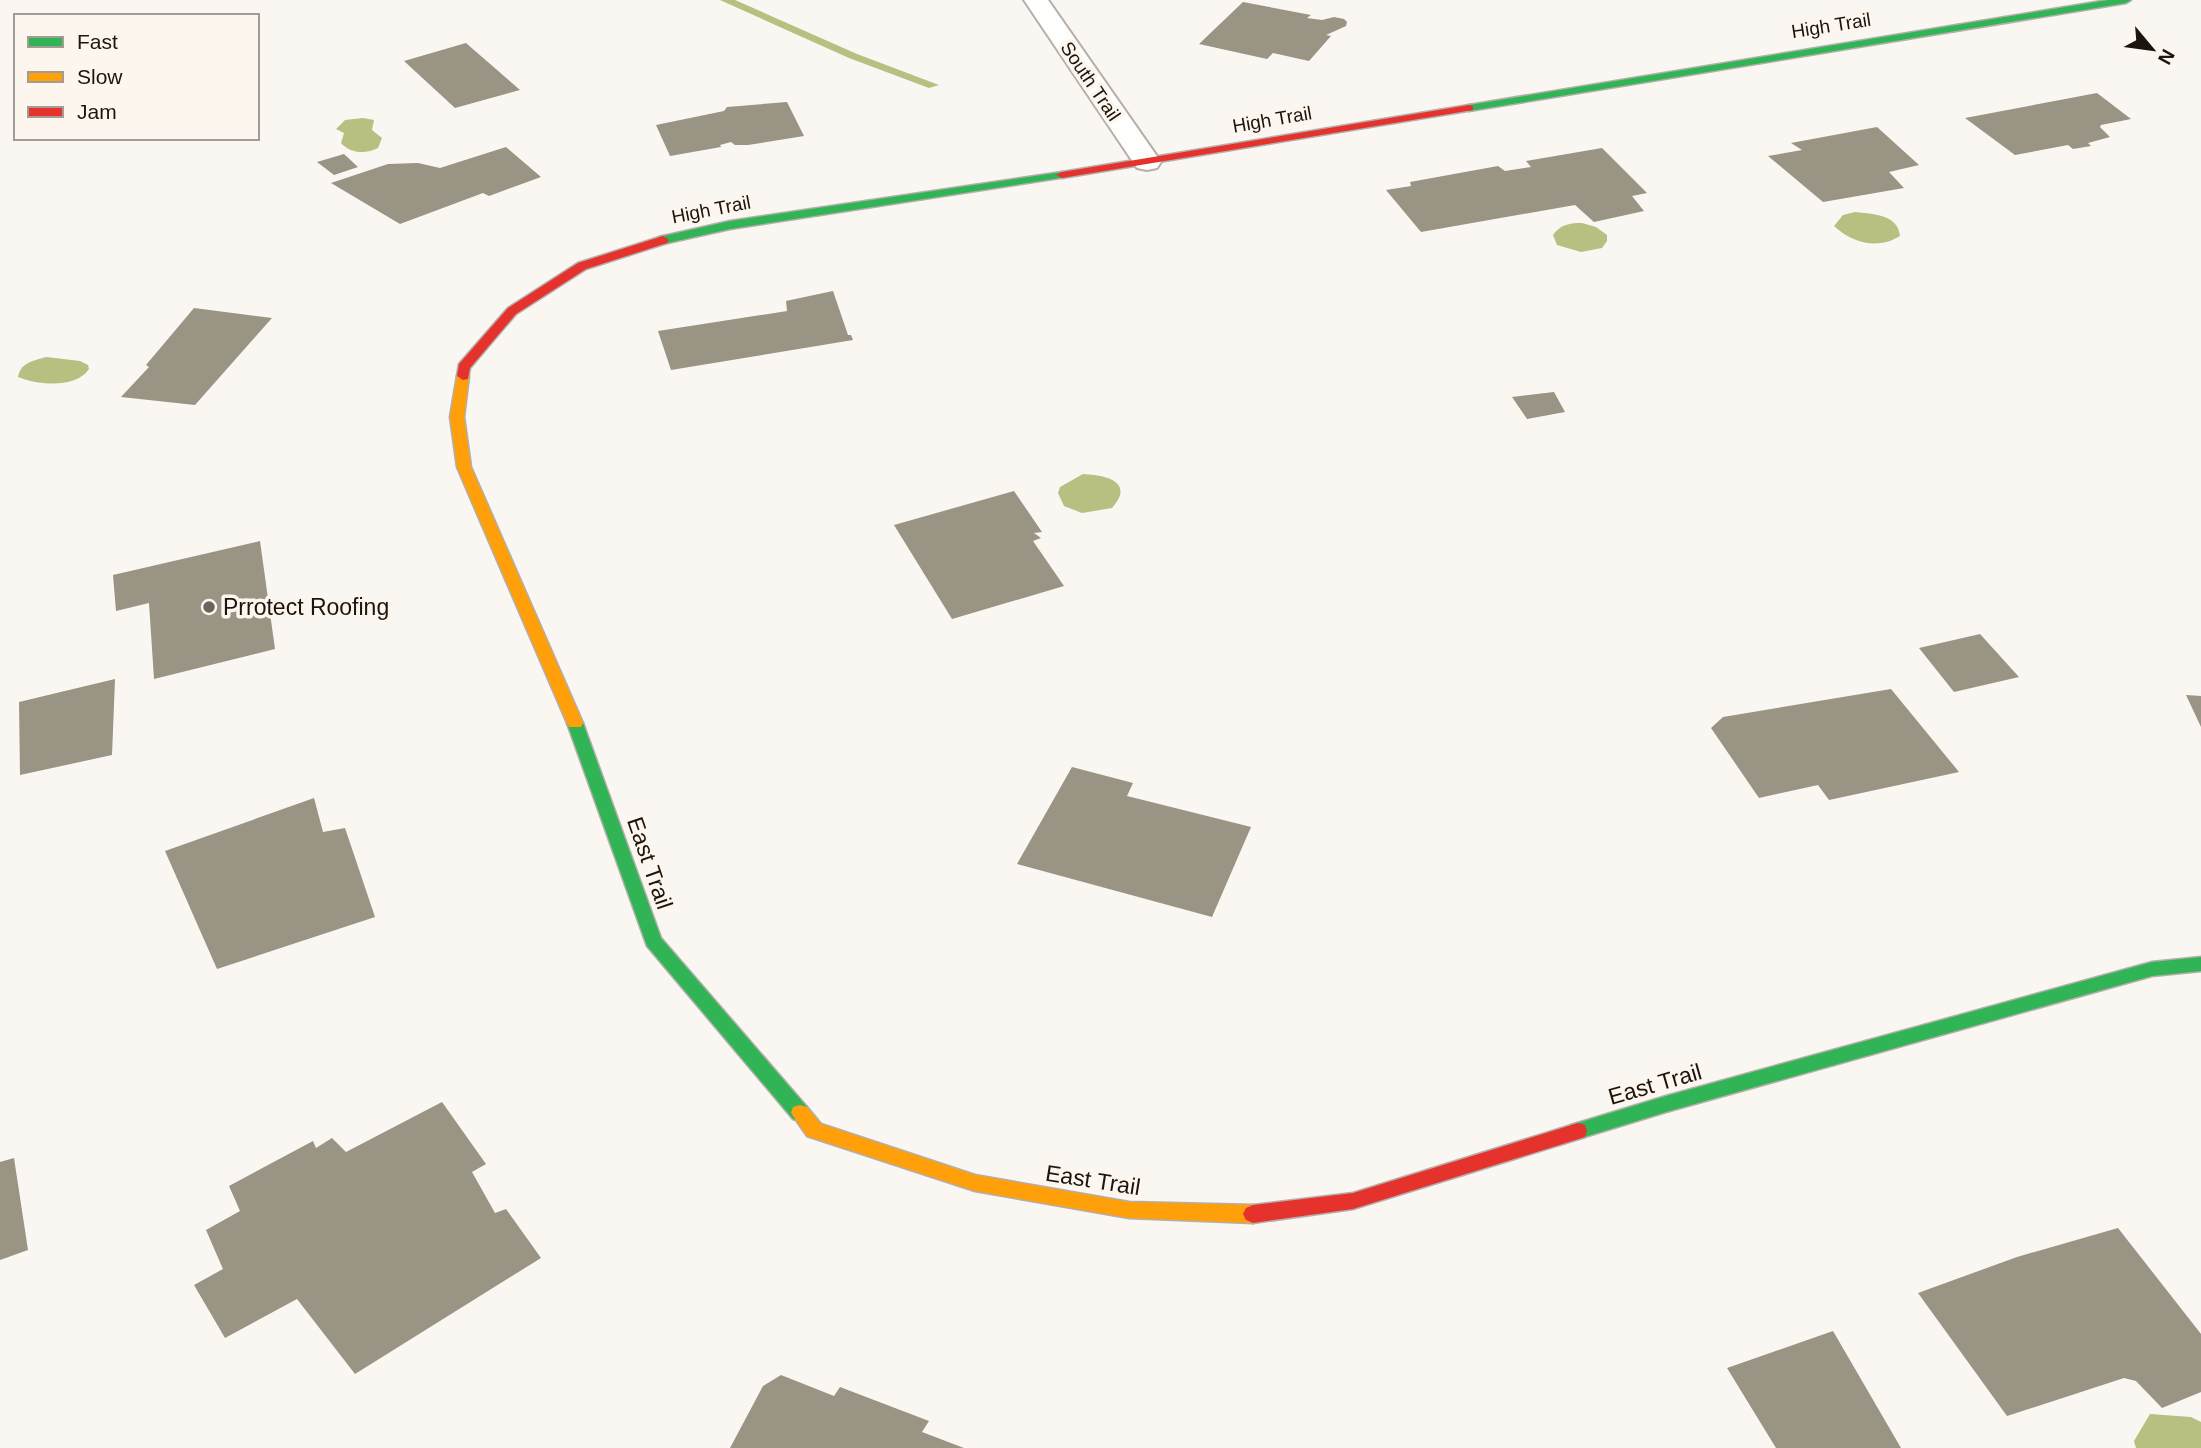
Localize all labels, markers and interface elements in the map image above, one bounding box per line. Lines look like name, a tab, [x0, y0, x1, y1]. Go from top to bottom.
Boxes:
street label: High Trail	[1790, 9, 1872, 42]
legend	[14, 14, 259, 140]
north arrow	[2117, 14, 2187, 84]
text: Fast	[77, 30, 118, 53]
street label: South Trail	[1056, 38, 1125, 125]
text: N	[2154, 46, 2179, 68]
text: Slow	[77, 65, 123, 88]
text: Jam	[77, 100, 117, 123]
street label: High Trail	[1231, 102, 1313, 137]
street label: High Trail	[670, 192, 752, 227]
place label: Prrotect Roofing	[223, 594, 389, 620]
marker: Prrotect Roofing	[201, 599, 217, 615]
street label: East Trail	[622, 813, 678, 913]
street label: East Trail	[1605, 1058, 1705, 1110]
street label: East Trail	[1044, 1160, 1142, 1200]

